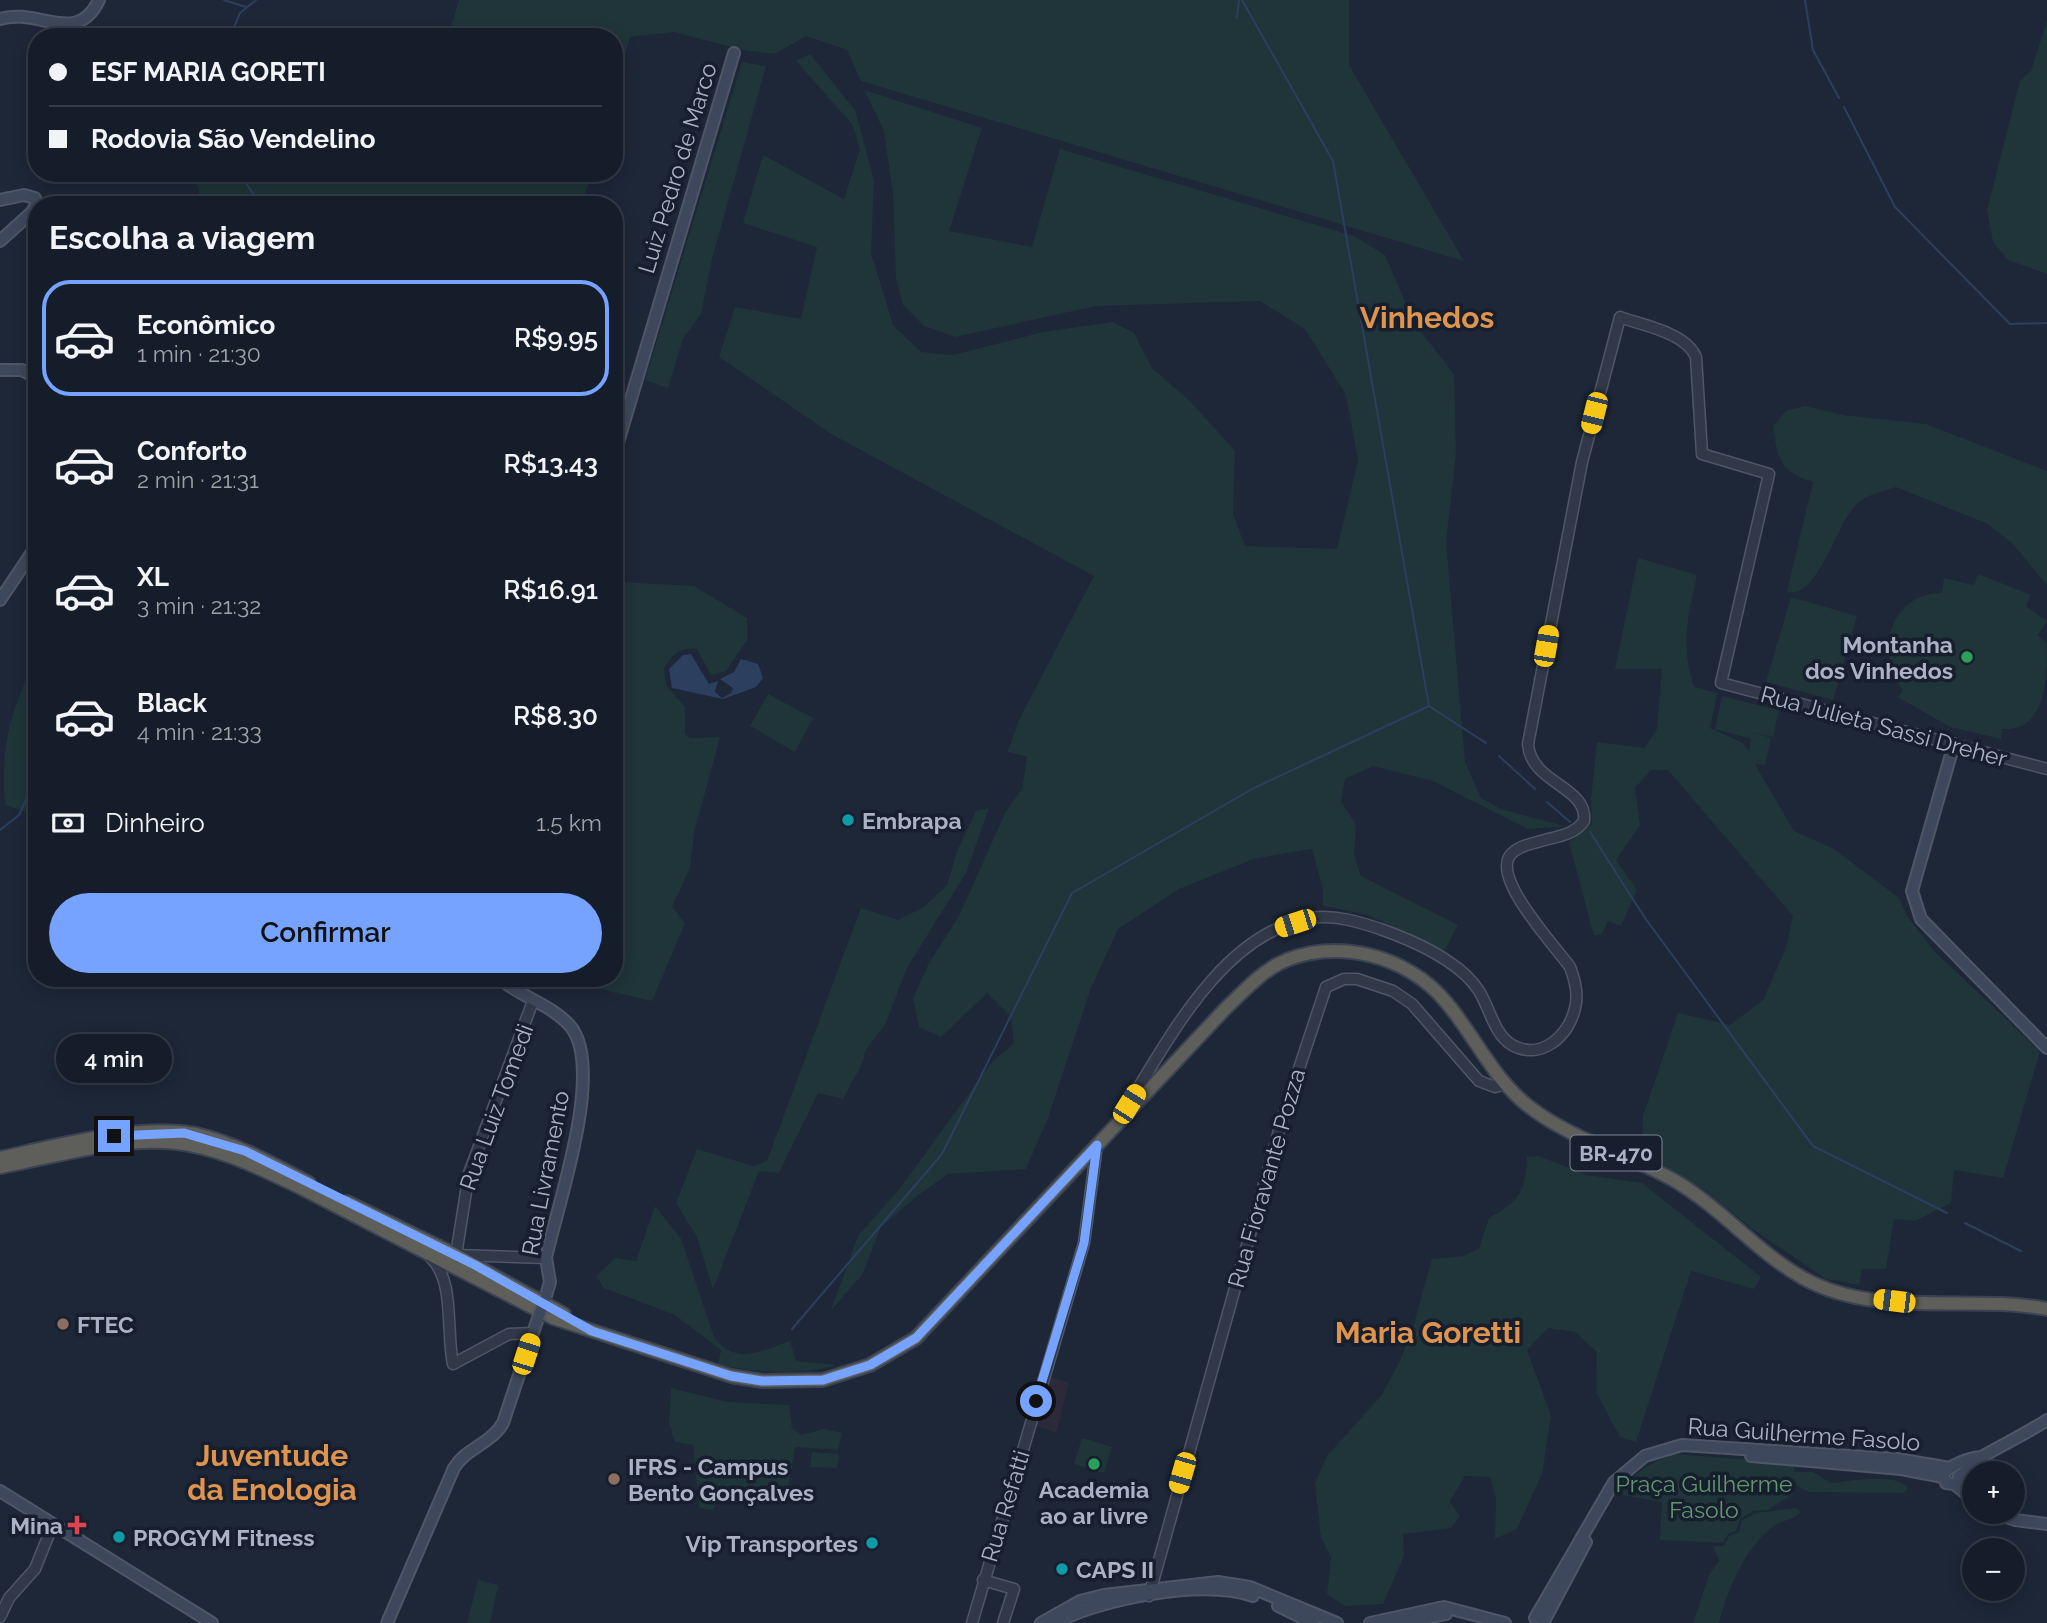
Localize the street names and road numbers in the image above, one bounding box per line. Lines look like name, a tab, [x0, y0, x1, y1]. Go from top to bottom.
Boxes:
street label: Luiz Pedro de Marco	[632, 60, 722, 276]
street label: Rua Julieta Sassi Dreher	[1758, 680, 2010, 772]
street label: Rua Luiz Tomedi	[453, 1020, 539, 1194]
street label: Rua Fioravante Pozza	[1222, 1065, 1310, 1291]
street label: Rua Livramento	[516, 1088, 574, 1258]
road number: BR-470	[1570, 1136, 1662, 1170]
street label: Rua Guilherme Fasolo	[1687, 1412, 1921, 1456]
street label: Rua Refatti	[975, 1447, 1035, 1565]

